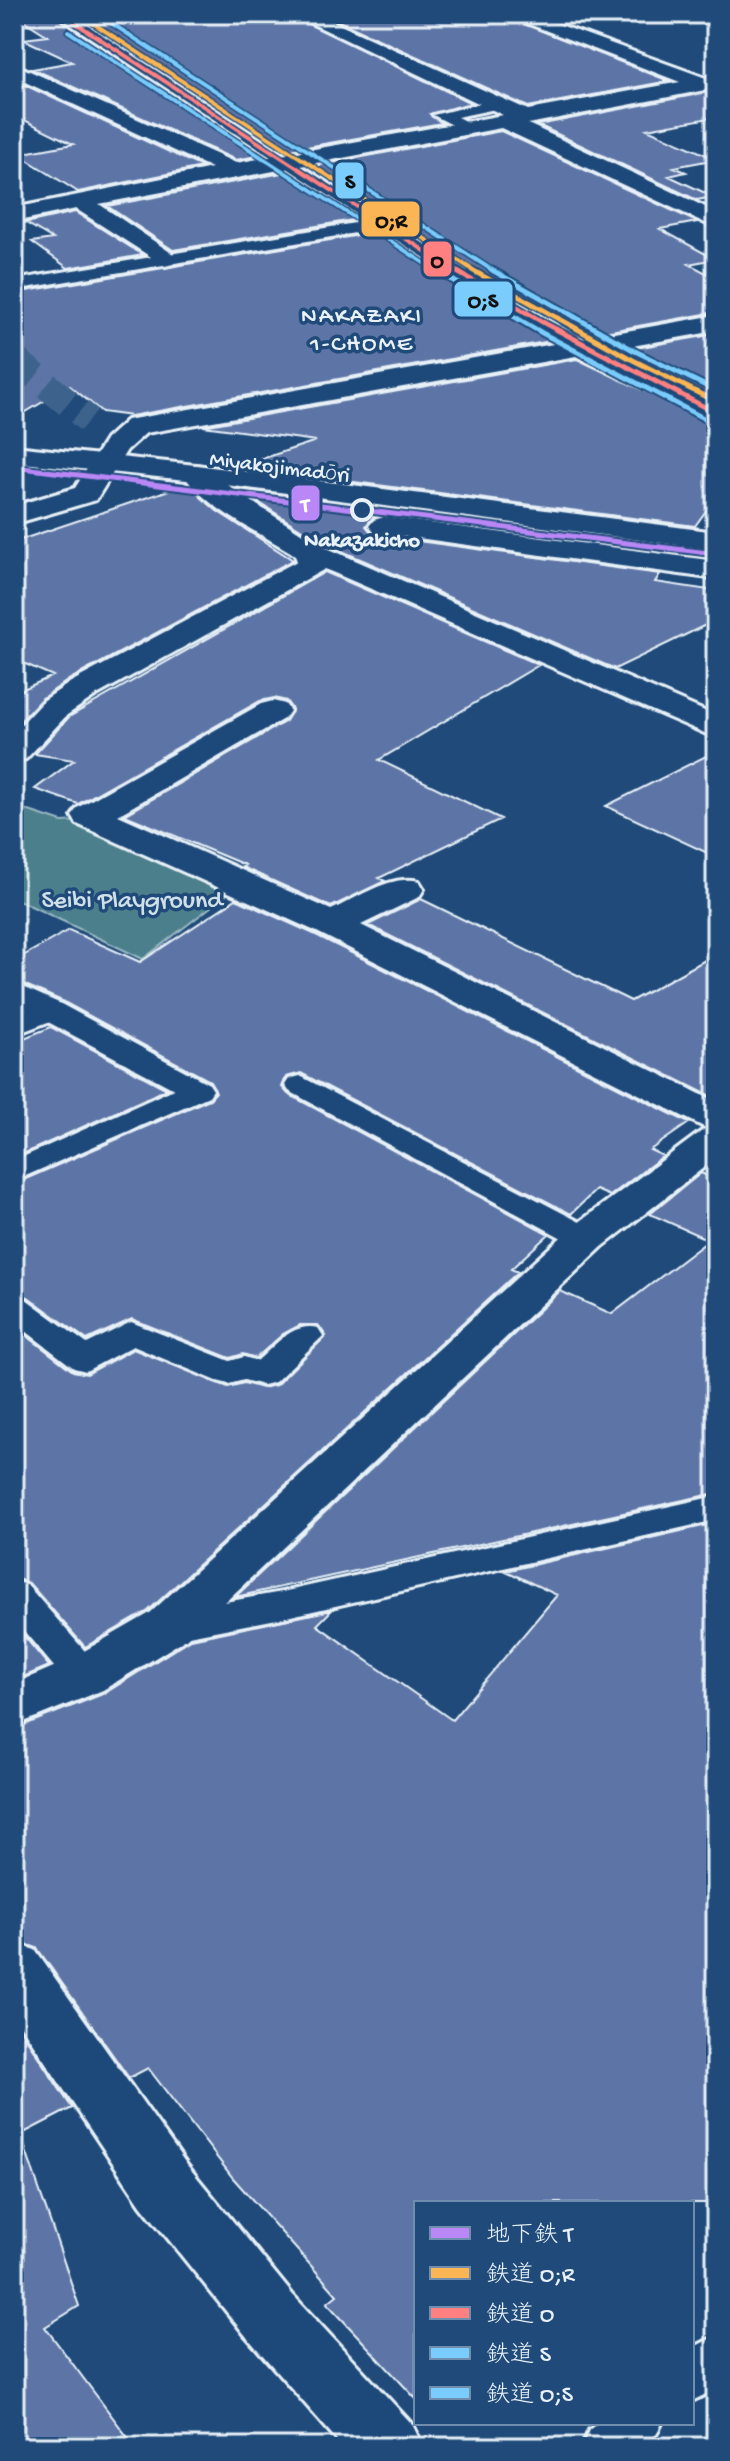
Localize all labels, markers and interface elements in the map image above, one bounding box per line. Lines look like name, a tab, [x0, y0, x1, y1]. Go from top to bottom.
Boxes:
line badge: S	[334, 161, 365, 200]
text: S	[345, 171, 356, 197]
line badge: O;R	[360, 200, 421, 238]
text: O;R	[375, 210, 408, 236]
line badge: O	[422, 240, 453, 278]
text: O	[430, 250, 444, 276]
line badge: O;S	[453, 280, 514, 318]
text: O;S	[468, 290, 499, 316]
district label: NAKAZAKI 1-CHOME	[301, 303, 423, 360]
street label: Miyakojimadōri	[208, 447, 351, 490]
line badge: T	[290, 484, 321, 522]
text: T	[299, 494, 311, 520]
marker: Nakazakicho	[351, 499, 373, 521]
place label: Nakazakicho	[304, 529, 420, 555]
park label: Seibi Playground	[41, 887, 224, 918]
legend	[414, 2201, 694, 2425]
text: 地下鉄 T	[486, 2222, 575, 2251]
text: 鉄道 O;R	[486, 2261, 576, 2291]
text: 鉄道 O	[486, 2301, 554, 2331]
text: 鉄道 S	[486, 2341, 552, 2371]
text: 鉄道 O;S	[486, 2381, 574, 2411]

